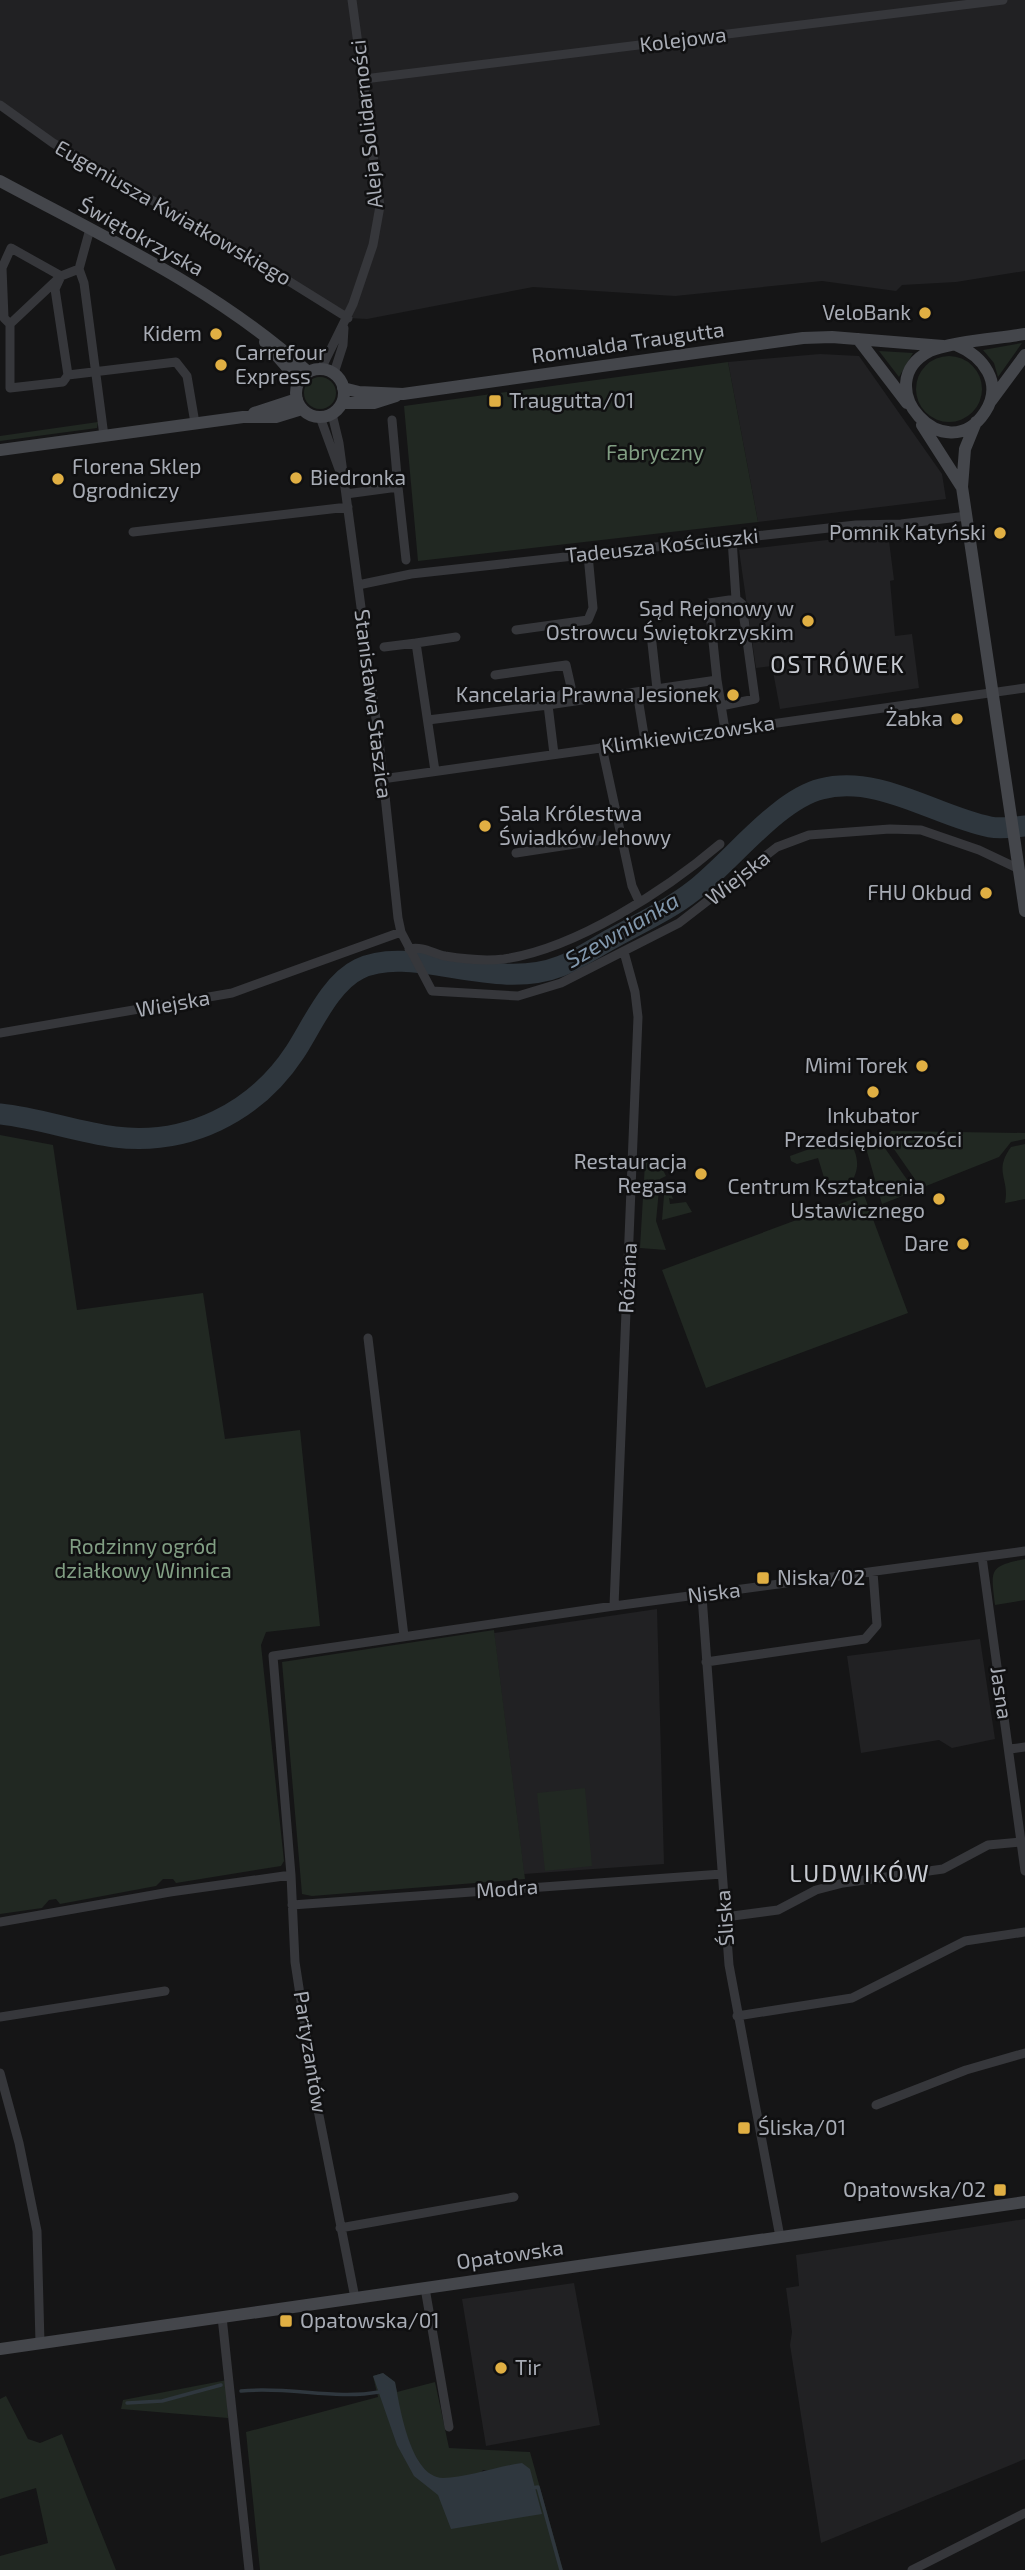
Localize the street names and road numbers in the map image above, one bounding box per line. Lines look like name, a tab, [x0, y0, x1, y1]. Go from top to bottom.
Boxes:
street label: Kolejowa	[638, 21, 728, 57]
street label: Aleja Solidarności	[344, 38, 388, 210]
street label: Eugeniusza Kwiatkowskiego	[51, 134, 296, 290]
street label: Świętokrzyska	[75, 191, 209, 280]
street label: Romualda Traugutta	[530, 316, 726, 367]
street label: Tadeusza Kościuszki	[564, 522, 760, 567]
street label: Stanisława Staszica	[350, 608, 399, 800]
street label: Klimkiewiczowska	[599, 709, 776, 758]
street label: Wiejska	[700, 844, 775, 910]
street label: Wiejska	[134, 984, 212, 1022]
street label: Różana	[612, 1242, 641, 1314]
street label: Niska	[686, 1576, 742, 1607]
street label: Jasna	[986, 1665, 1019, 1721]
street label: Modra	[475, 1873, 539, 1902]
street label: Śliska	[709, 1889, 738, 1947]
street label: Partyzantów	[290, 1989, 333, 2114]
street label: Opatowska	[455, 2234, 565, 2273]

